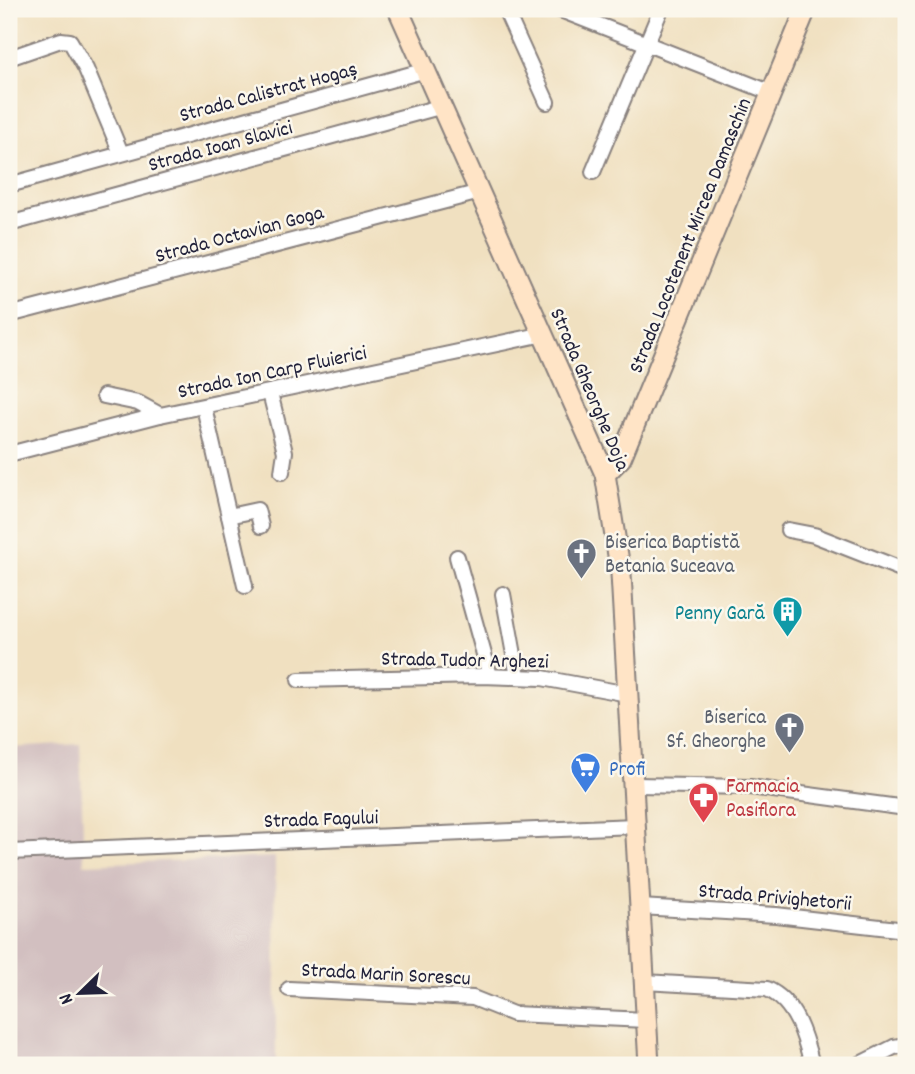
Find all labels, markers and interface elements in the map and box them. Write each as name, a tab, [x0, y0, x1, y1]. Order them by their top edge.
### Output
street label: Strada Calistrat Hogaș	[177, 56, 361, 132]
street label: Strada Locotenent Mircea Damaschin	[623, 94, 761, 378]
street label: Strada Ioan Slavici	[145, 114, 296, 182]
street label: Strada Octavian Goga	[152, 199, 328, 273]
street label: Strada Gheorghe Doja	[540, 304, 637, 477]
street label: Strada Ion Carp Fluierici	[175, 339, 370, 409]
place label: Biserica Baptistă Betania Suceava	[605, 529, 740, 583]
church icon: Biserica Baptistă Betania Suceava	[565, 536, 599, 580]
building icon: Penny Gară	[771, 595, 805, 639]
place label: Penny Gară	[675, 600, 766, 630]
street label: Strada Tudor Arghezi	[381, 646, 549, 678]
place label: Biserica Sf. Gheorghe	[666, 704, 767, 758]
church icon: Biserica Sf. Gheorghe	[772, 711, 806, 755]
supermarket icon: Profi	[569, 751, 603, 795]
place label: Profi	[609, 756, 646, 786]
place label: Farmacia Pasiflora	[726, 773, 801, 827]
pharmacy icon: Farmacia Pasiflora	[686, 780, 720, 824]
street label: Strada Fagului	[263, 804, 379, 838]
street label: Strada Privighetorii	[697, 877, 853, 921]
street label: Strada Marin Sorescu	[300, 957, 471, 995]
north arrow	[46, 958, 116, 1028]
text: N	[53, 989, 82, 1008]

